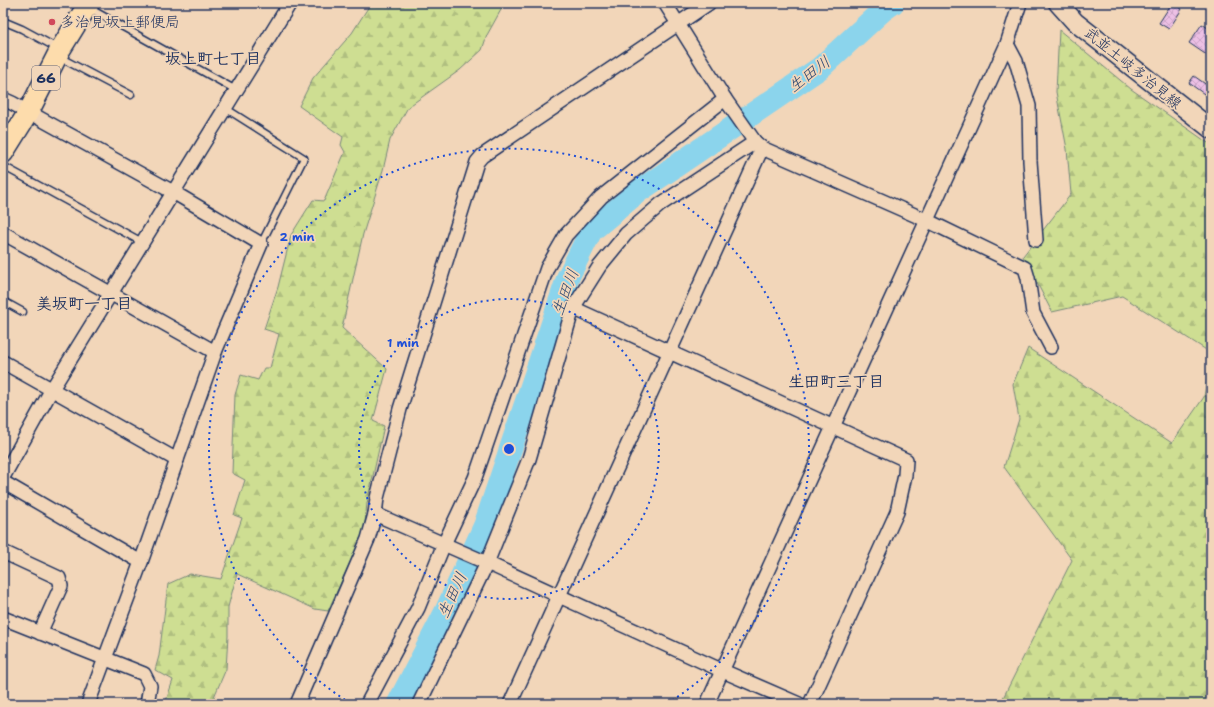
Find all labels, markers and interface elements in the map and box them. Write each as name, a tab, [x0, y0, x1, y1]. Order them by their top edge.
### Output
place label: 多治見坂上郵便局	[60, 12, 180, 32]
marker: 多治見坂上郵便局	[47, 17, 57, 27]
street label: 武並土岐多治見線	[1080, 22, 1186, 114]
district label: 坂上町七丁目	[165, 48, 261, 69]
water label: 生田川	[784, 51, 834, 97]
road number: 66	[32, 66, 60, 90]
text: 2 min	[280, 229, 315, 245]
water label: 生田川	[547, 266, 583, 318]
district label: 美坂町一丁目	[36, 293, 132, 314]
text: 1 min	[387, 335, 419, 351]
district label: 生田町三丁目	[788, 371, 884, 392]
centre of rings	[502, 442, 516, 456]
water label: 生田川	[432, 569, 472, 621]

